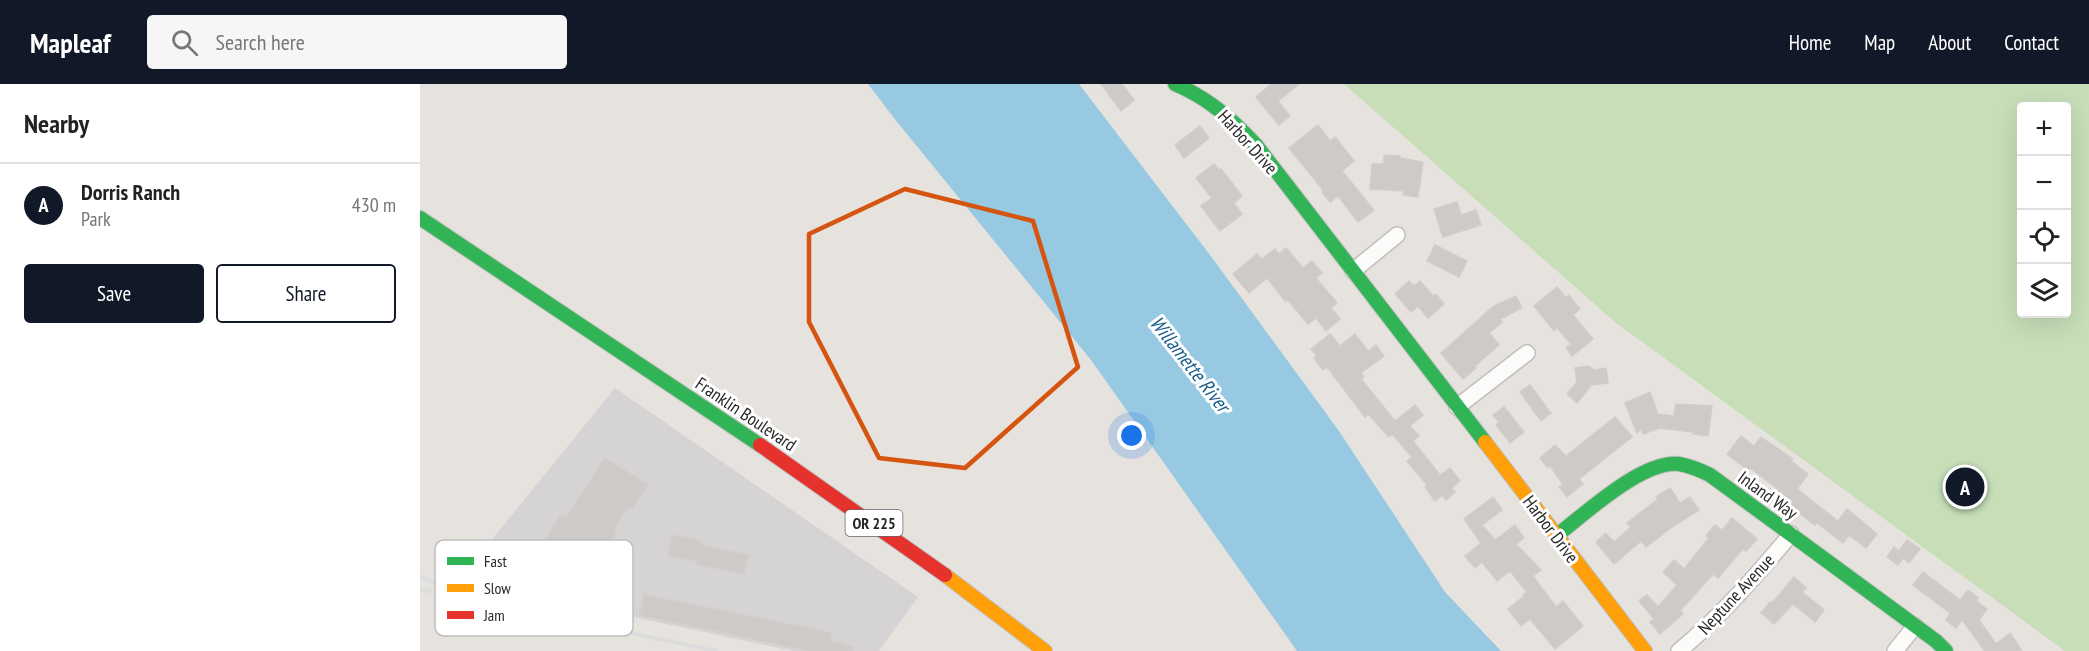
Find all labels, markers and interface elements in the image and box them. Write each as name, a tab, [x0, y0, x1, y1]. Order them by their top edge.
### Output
search box	[147, 15, 567, 69]
text: Mapleaf	[30, 24, 111, 61]
icon: search	[168, 26, 201, 59]
text: Search here	[216, 28, 305, 56]
text: Home	[1789, 29, 1831, 56]
text: Map	[1864, 29, 1895, 56]
text: About	[1928, 29, 1971, 56]
text: Contact	[2004, 29, 2059, 56]
map controls	[2017, 102, 2071, 318]
button: +	[2017, 102, 2071, 156]
street label: Harbor Drive	[1213, 105, 1283, 179]
text: Nearby	[24, 107, 89, 140]
button: −	[2017, 156, 2071, 210]
text: Dorris Ranch	[81, 178, 180, 206]
text: A	[38, 192, 49, 218]
text: 430 m	[352, 192, 396, 218]
text: Park	[81, 206, 111, 232]
button: locate	[2017, 210, 2071, 264]
button: Save	[24, 264, 204, 323]
button: Share	[216, 264, 396, 323]
button: layers	[2017, 264, 2071, 318]
water label: Willamette River	[1144, 311, 1237, 419]
street label: Franklin Boulevard	[691, 372, 801, 456]
your location	[1117, 421, 1146, 450]
pin: A	[1946, 464, 1984, 510]
street label: Inland Way	[1734, 466, 1803, 524]
street label: Harbor Drive	[1518, 491, 1584, 567]
road number: OR 225	[846, 510, 902, 536]
legend	[435, 540, 633, 636]
street label: Neptune Avenue	[1693, 549, 1779, 639]
text: Fast	[484, 551, 507, 571]
text: Slow	[484, 578, 511, 598]
text: Jam	[483, 605, 505, 625]

